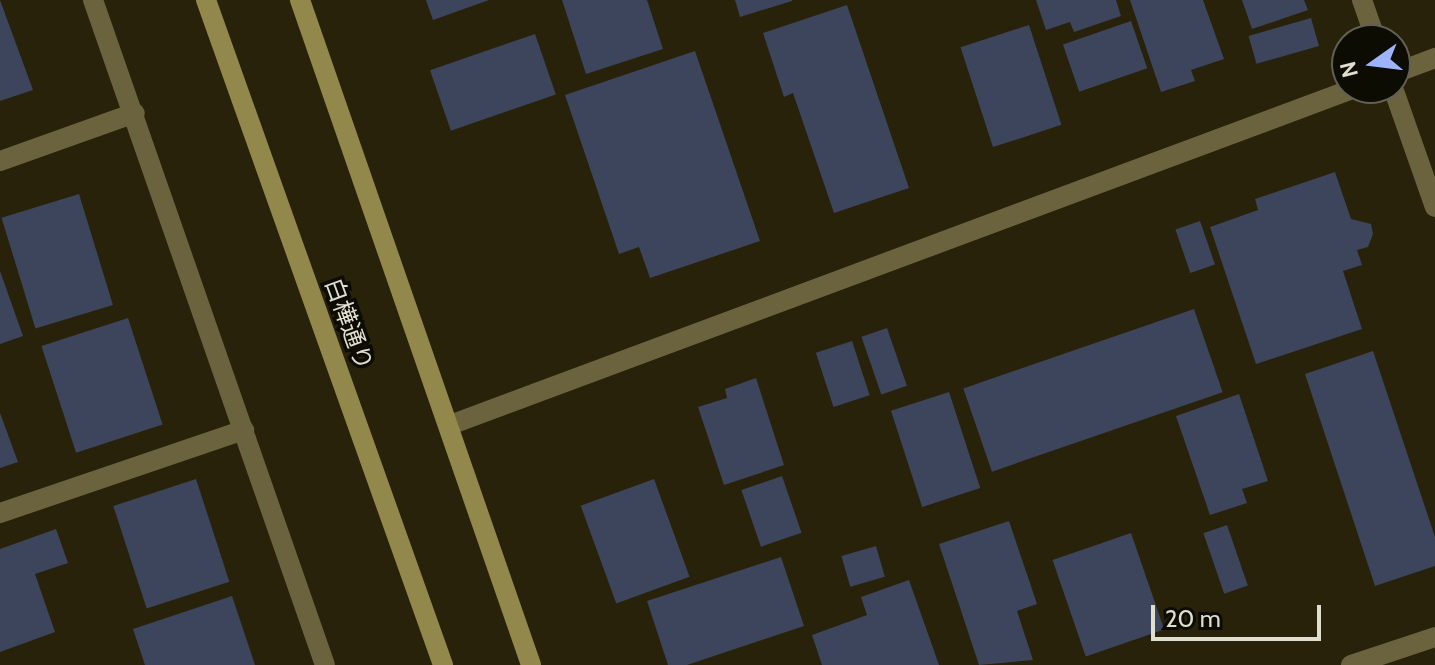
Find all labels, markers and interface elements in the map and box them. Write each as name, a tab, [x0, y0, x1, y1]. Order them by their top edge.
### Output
north arrow	[1331, 24, 1411, 104]
text: N	[1334, 59, 1364, 80]
street label: 白樺通り	[319, 274, 379, 374]
scale bar	[1155, 589, 1325, 639]
text: 20 m	[1165, 604, 1221, 633]

